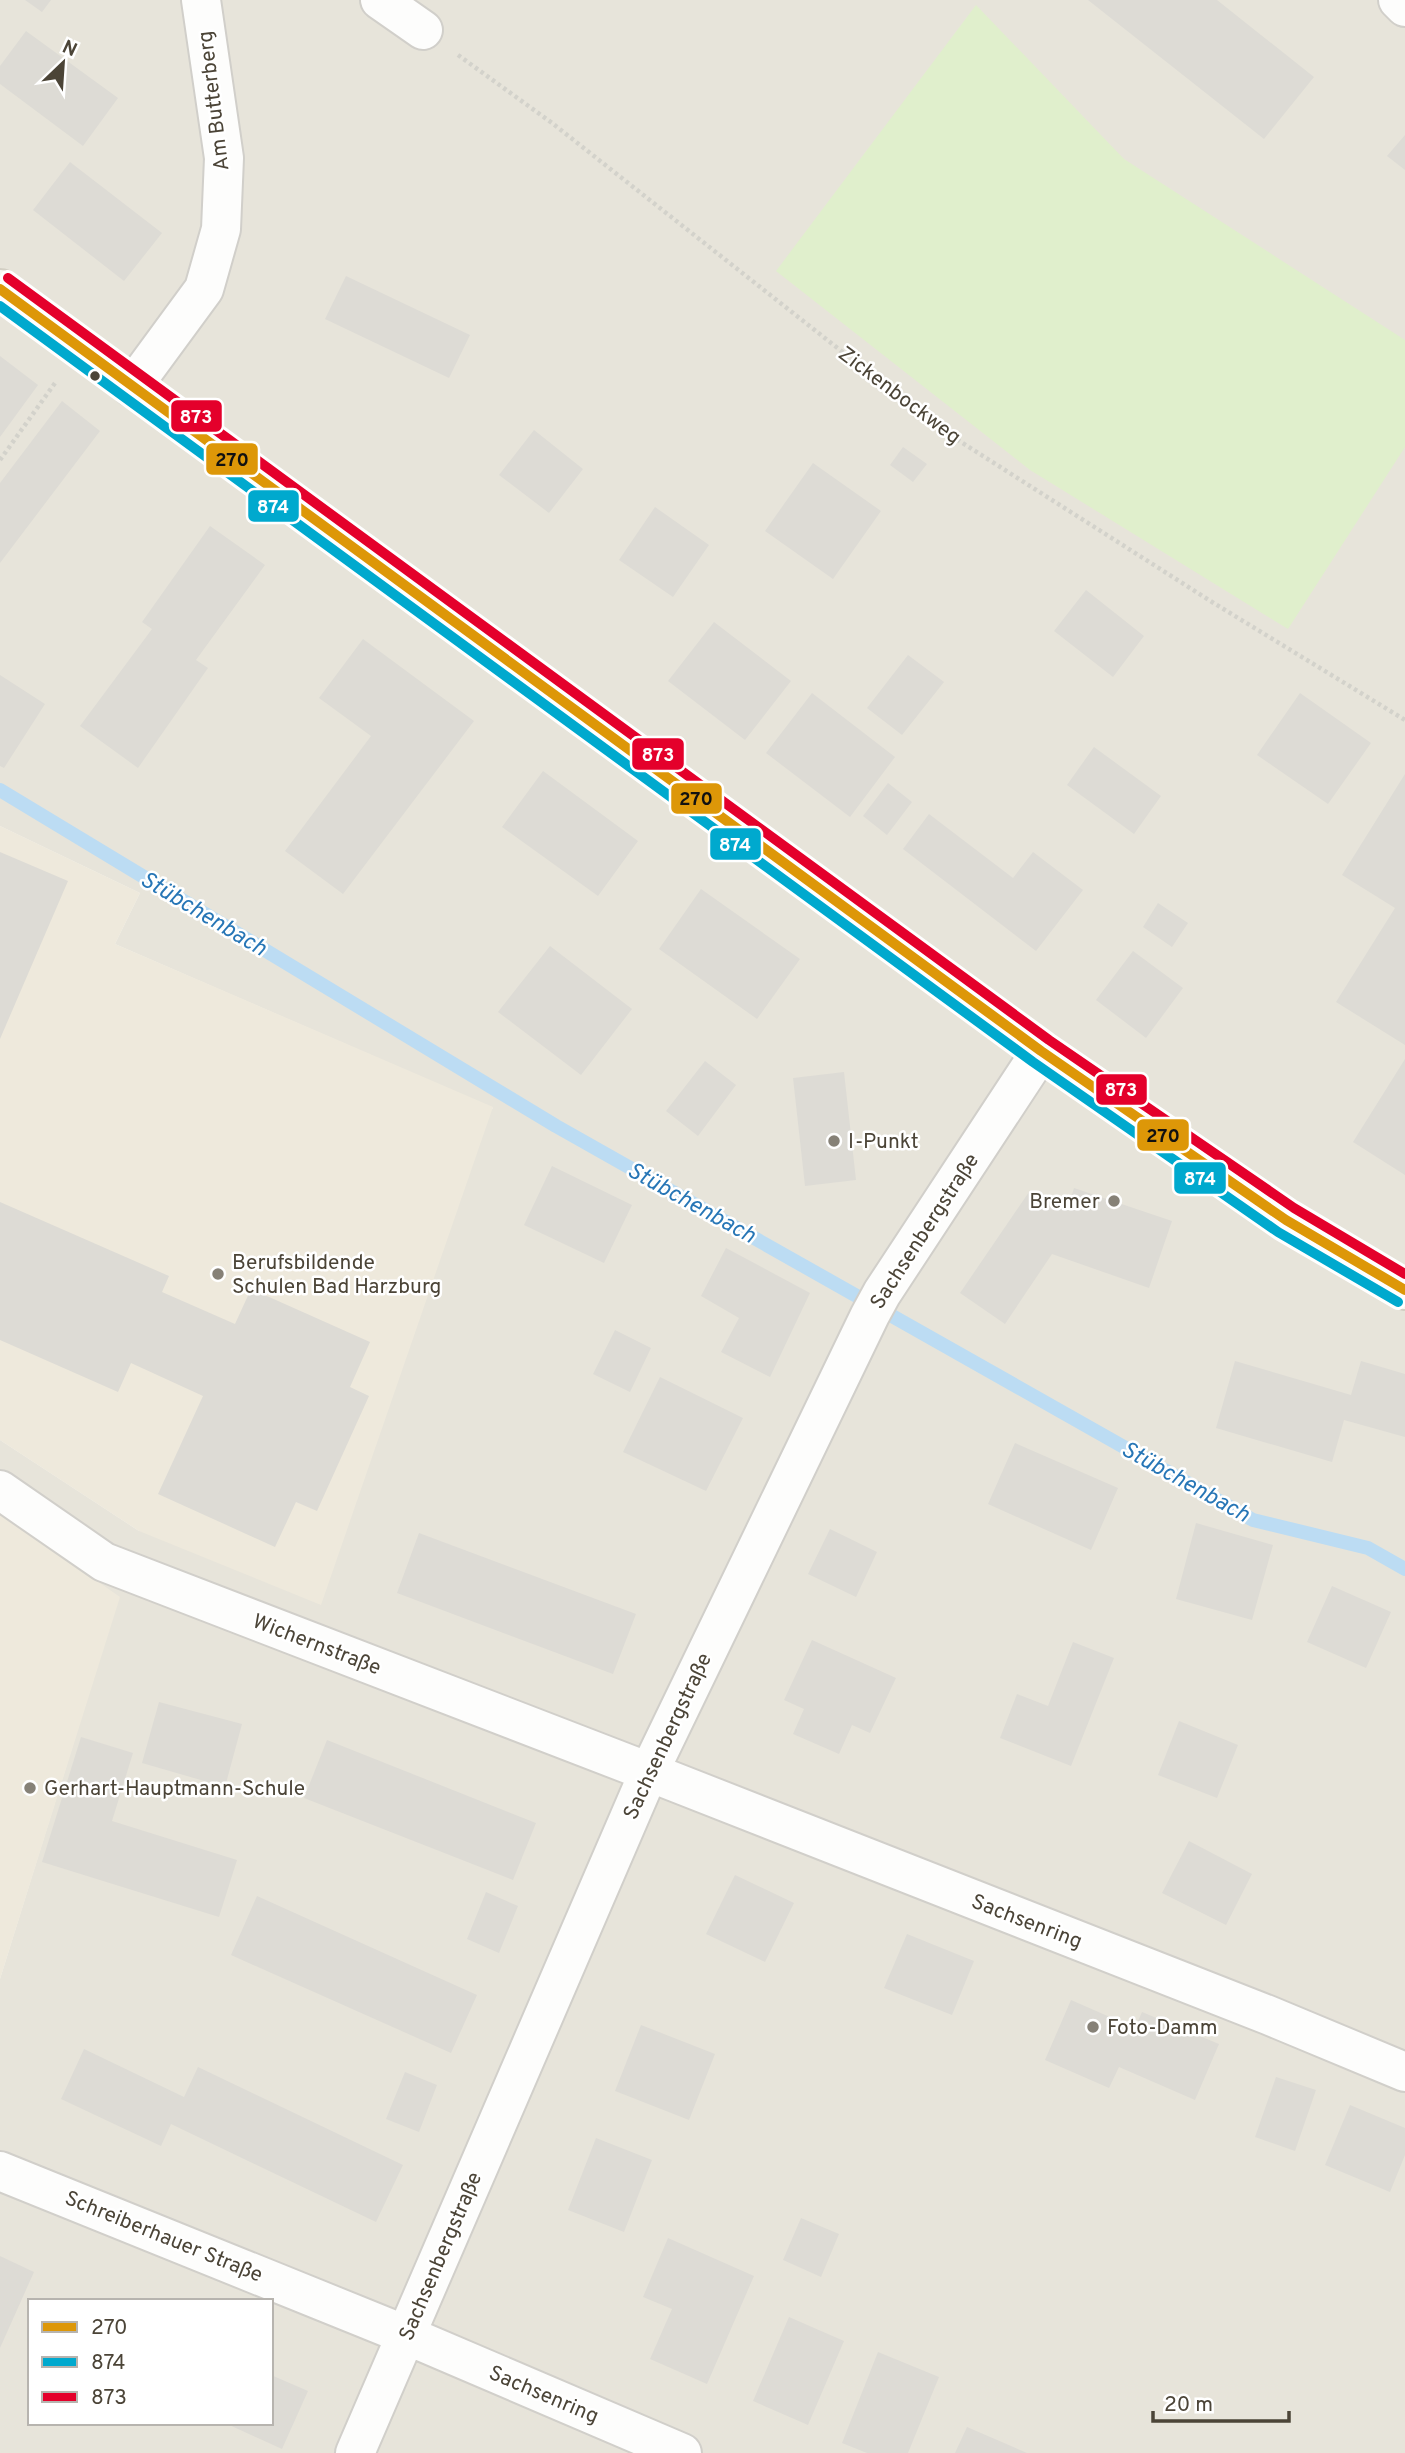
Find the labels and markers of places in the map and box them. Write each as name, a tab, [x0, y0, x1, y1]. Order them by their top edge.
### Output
unlabelled marker	[88, 369, 102, 383]
place label: I-Punkt	[848, 1129, 919, 1156]
marker: I-Punkt	[826, 1133, 842, 1149]
place label: Bremer	[1029, 1189, 1100, 1216]
marker: Bremer	[1106, 1193, 1122, 1209]
place label: Berufsbildende Schulen Bad Harzburg	[232, 1250, 441, 1301]
marker: Berufsbildende Schulen Bad Harzburg	[210, 1266, 226, 1282]
place label: Gerhart-Hauptmann-Schule	[44, 1776, 305, 1803]
marker: Gerhart-Hauptmann-Schule	[22, 1780, 38, 1796]
place label: Foto-Damm	[1107, 2015, 1217, 2042]
marker: Foto-Damm	[1085, 2019, 1101, 2035]

